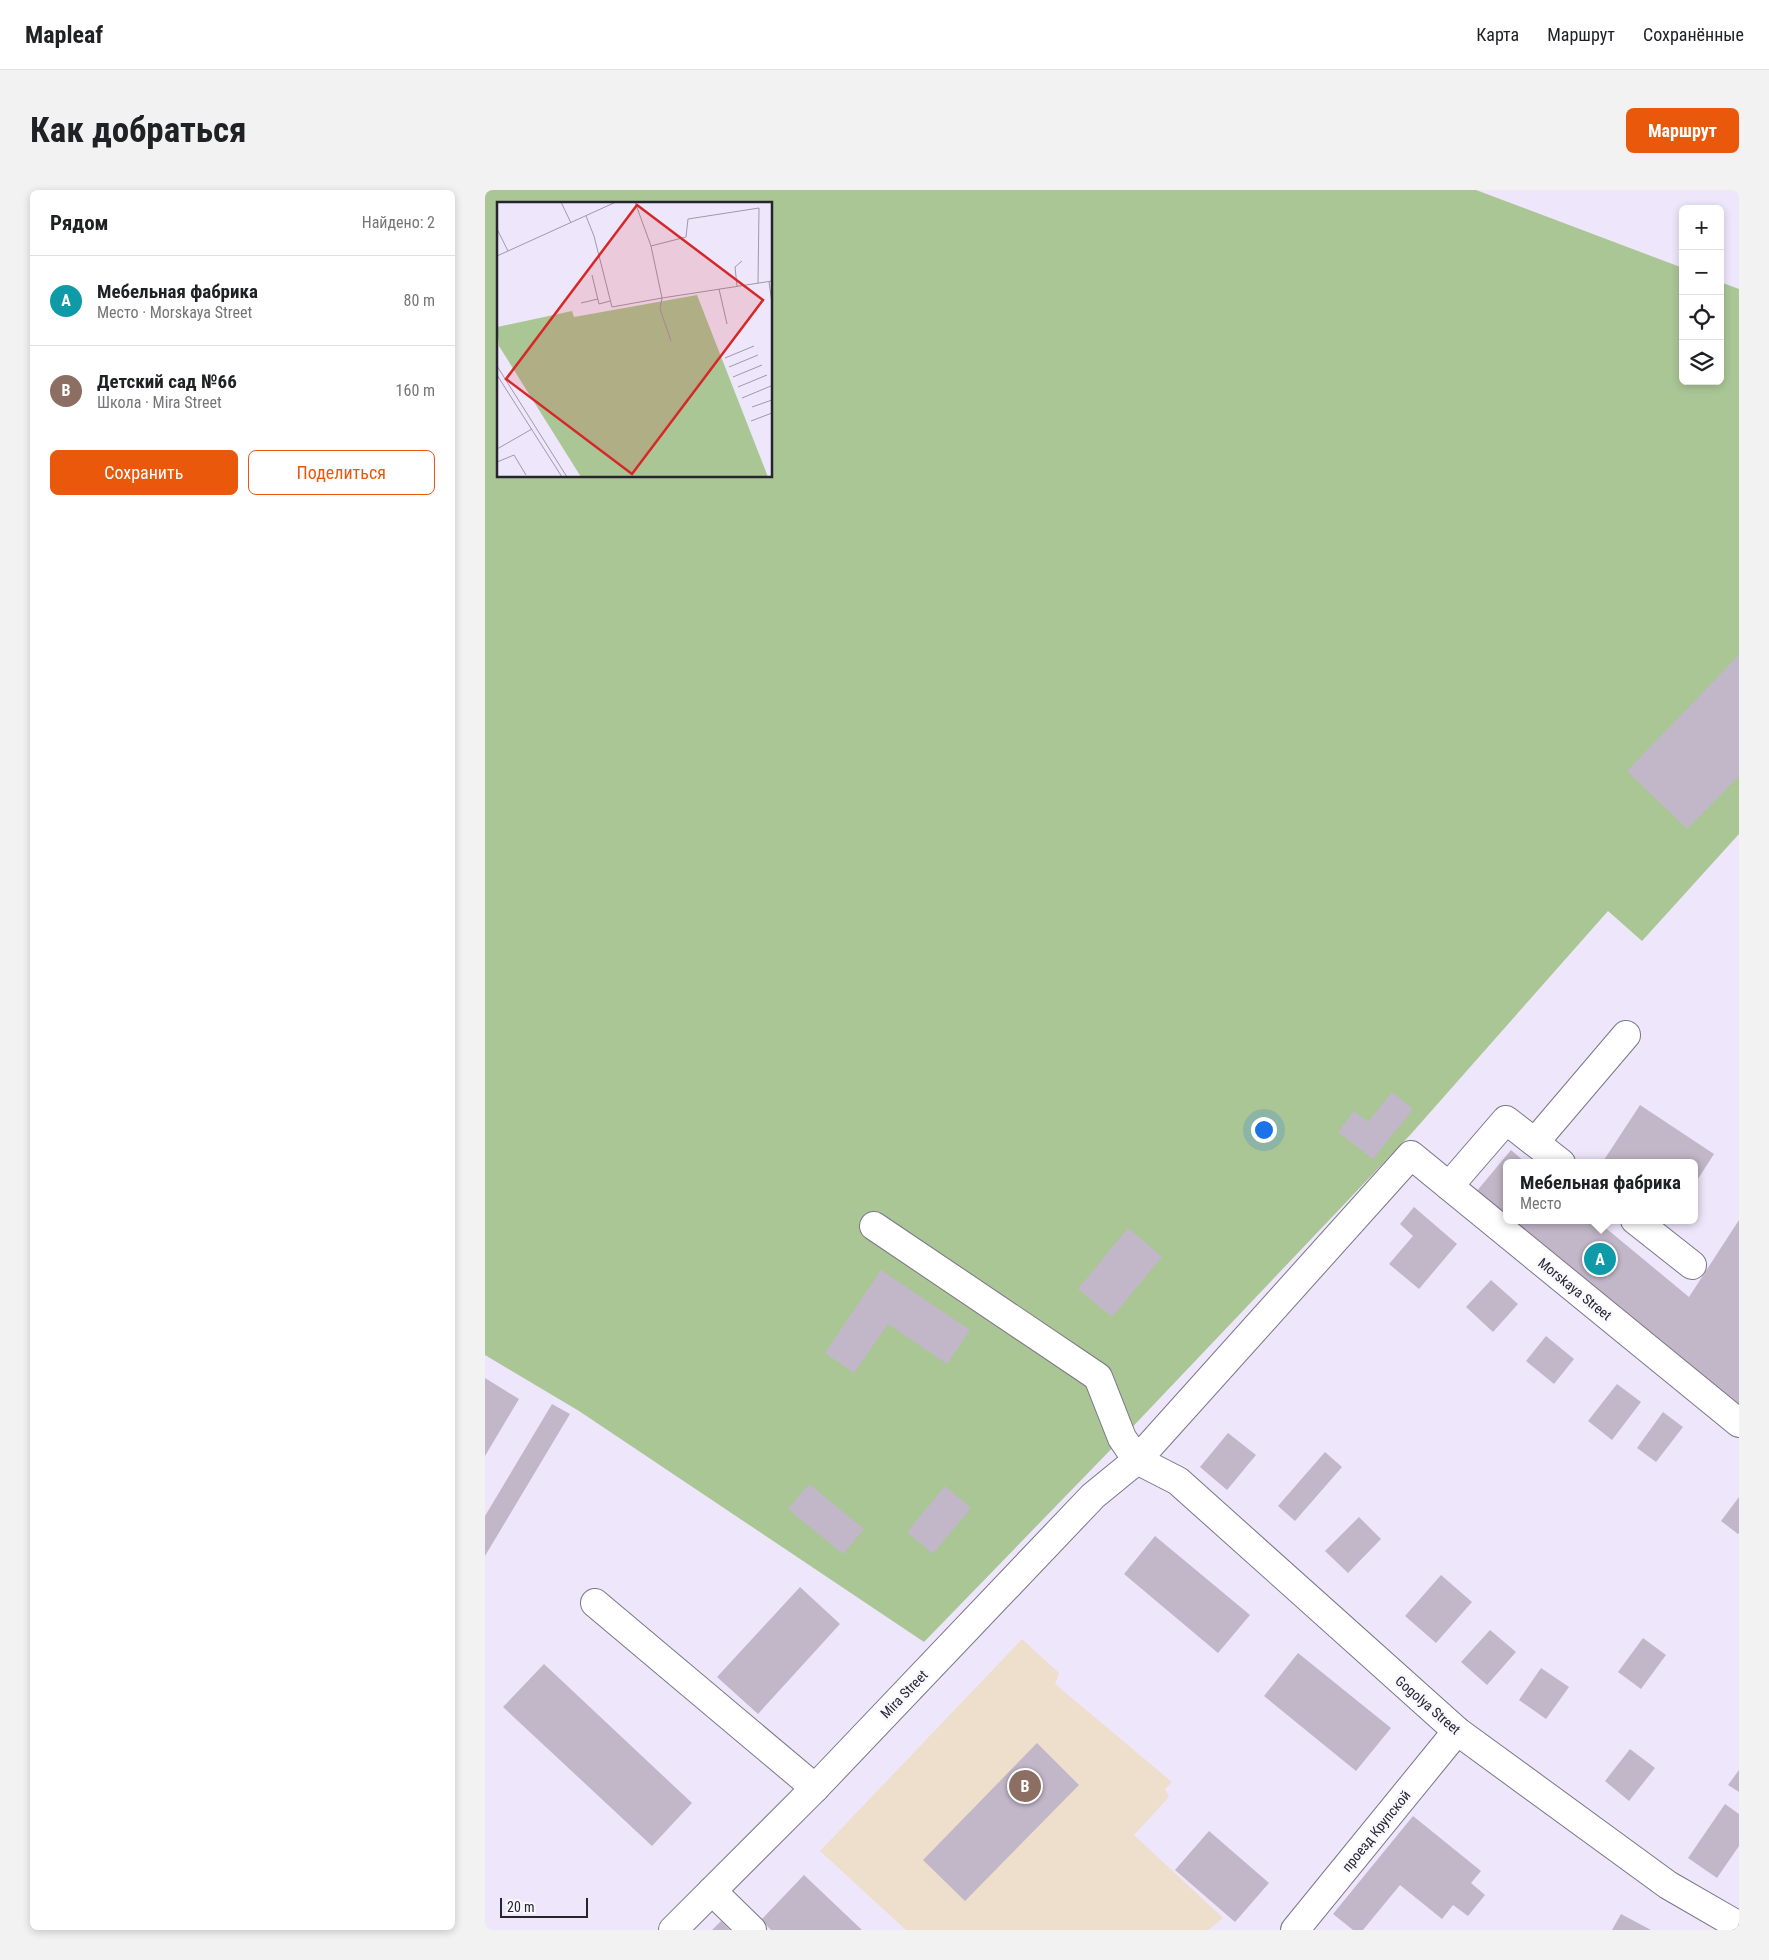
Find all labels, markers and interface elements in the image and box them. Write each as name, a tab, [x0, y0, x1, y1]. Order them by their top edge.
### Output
text: Mapleaf	[25, 21, 103, 49]
text: Карта	[1476, 24, 1519, 45]
text: Маршрут	[1547, 24, 1615, 45]
text: Сохранённые	[1643, 24, 1744, 45]
button: Маршрут	[1626, 108, 1739, 153]
text: Как добраться	[30, 110, 246, 151]
inset map	[497, 202, 773, 478]
map controls	[1679, 205, 1724, 385]
button: +	[1679, 205, 1724, 250]
text: Рядом	[50, 211, 109, 235]
text: Найдено: 2	[362, 213, 435, 232]
button: −	[1679, 250, 1724, 295]
text: Мебельная фабрика	[97, 280, 258, 303]
text: A	[61, 291, 71, 310]
text: 80 m	[403, 291, 435, 310]
button: locate	[1679, 295, 1724, 340]
text: Место · Morskaya Street	[97, 303, 252, 322]
button: layers	[1679, 340, 1724, 385]
text: Детский сад №66	[97, 370, 237, 393]
text: B	[62, 381, 70, 400]
text: 160 m	[396, 381, 435, 400]
text: Школа · Mira Street	[97, 393, 222, 412]
button: Сохранить	[50, 450, 238, 495]
button: Поделиться	[248, 450, 435, 495]
your location	[1251, 1117, 1277, 1143]
popup	[1503, 1159, 1698, 1224]
text: Мебельная фабрика	[1520, 1171, 1681, 1194]
text: Место	[1520, 1194, 1561, 1213]
pin: A	[1584, 1240, 1616, 1278]
street label: Morskaya Street	[1535, 1255, 1615, 1323]
street label: Mira Street	[877, 1667, 931, 1721]
street label: Gogolya Street	[1392, 1672, 1464, 1738]
pin: B	[1009, 1767, 1041, 1805]
street label: проезд Крупской	[1339, 1787, 1413, 1875]
scale bar	[500, 1895, 587, 1918]
text: 20 m	[507, 1899, 535, 1915]

